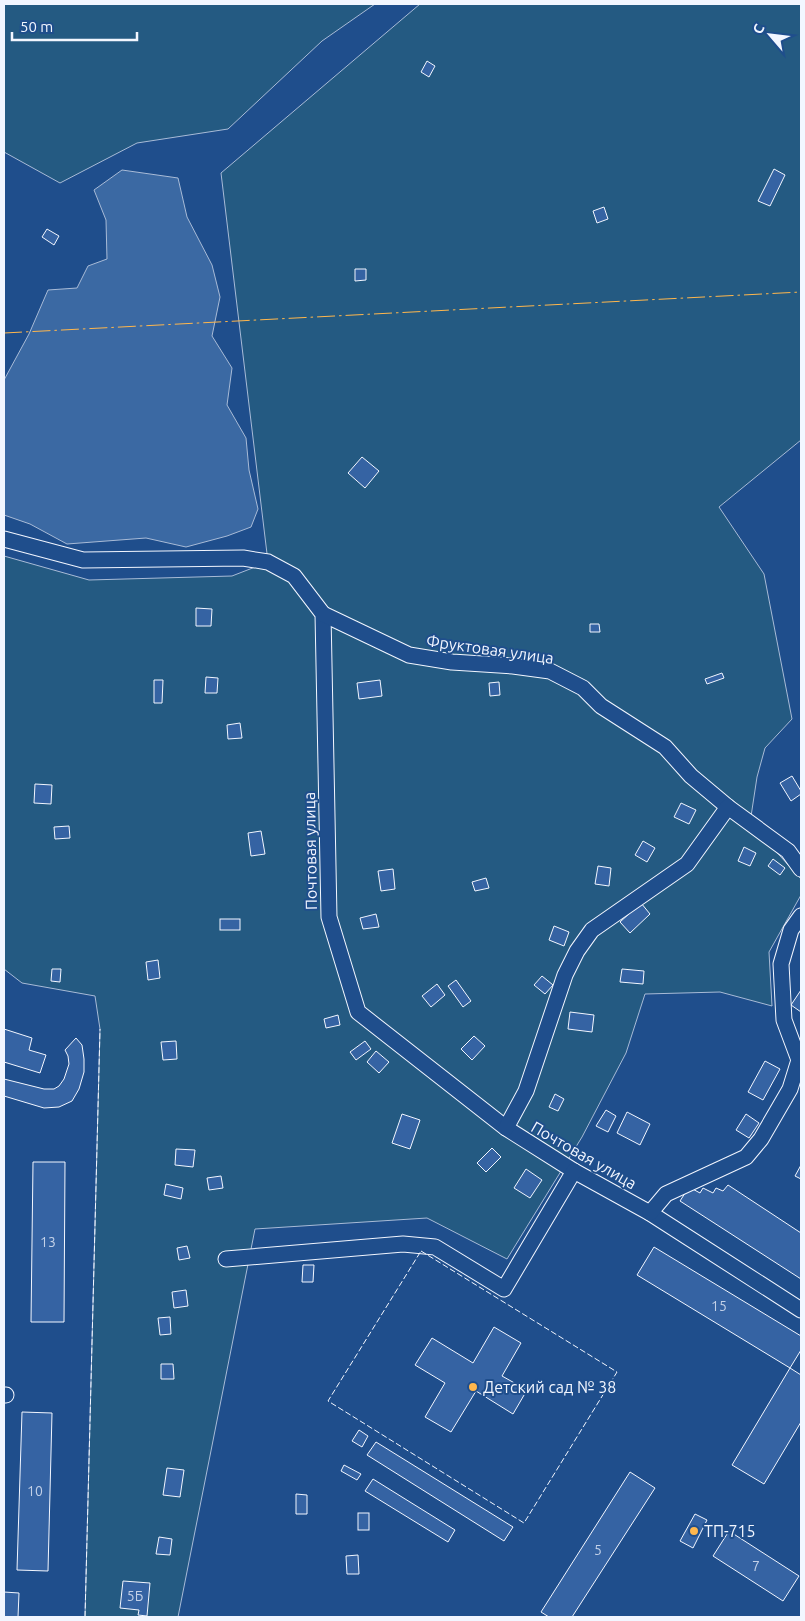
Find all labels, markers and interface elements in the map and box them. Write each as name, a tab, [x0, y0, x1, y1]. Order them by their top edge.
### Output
scale bar	[12, 10, 138, 42]
north arrow	[745, 10, 795, 60]
text: 50 m	[20, 18, 53, 35]
text: С	[749, 21, 768, 37]
street label: Фруктовая улица	[425, 631, 555, 667]
street label: Почтовая улица	[300, 792, 320, 910]
street label: Почтовая улица	[528, 1118, 640, 1192]
house number: 13	[40, 1234, 56, 1250]
house number: 15	[711, 1298, 727, 1314]
place label: Детский сад № 38	[483, 1378, 616, 1396]
marker: Детский сад № 38	[467, 1381, 479, 1393]
house number: 10	[27, 1483, 43, 1499]
place label: ТП-715	[704, 1522, 756, 1540]
marker: ТП-715	[688, 1525, 700, 1537]
house number: 5	[594, 1542, 602, 1558]
house number: 7	[752, 1558, 760, 1574]
house number: 5Б	[127, 1588, 143, 1604]

